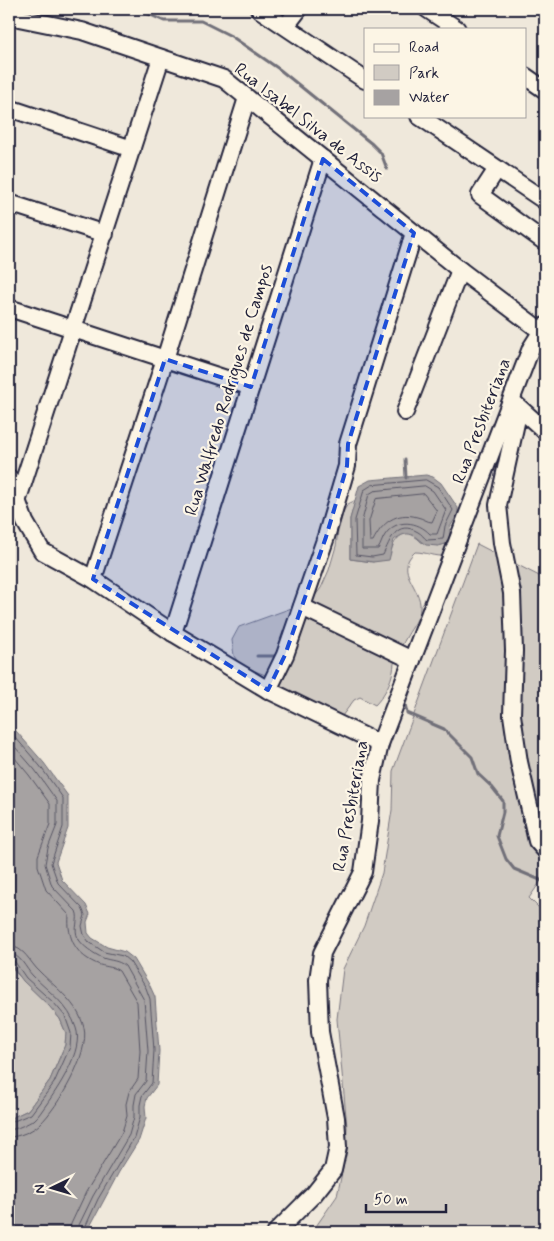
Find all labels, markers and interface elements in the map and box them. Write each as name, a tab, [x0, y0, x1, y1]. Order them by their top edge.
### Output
legend	[364, 28, 526, 118]
text: Road	[409, 38, 439, 58]
street label: Rua Isabel Silva de Assis	[229, 58, 387, 188]
text: Park	[409, 64, 439, 84]
text: Water	[409, 88, 449, 108]
street label: Rua Walfredo Rodrigues de Campos	[179, 261, 280, 519]
street label: Rua Presbiteriana	[447, 355, 517, 487]
street label: Rua Presbiteriana	[328, 738, 374, 874]
north arrow	[28, 1164, 78, 1214]
scale bar	[366, 1181, 446, 1213]
text: N	[31, 1184, 49, 1194]
text: 50 m	[374, 1190, 408, 1210]

